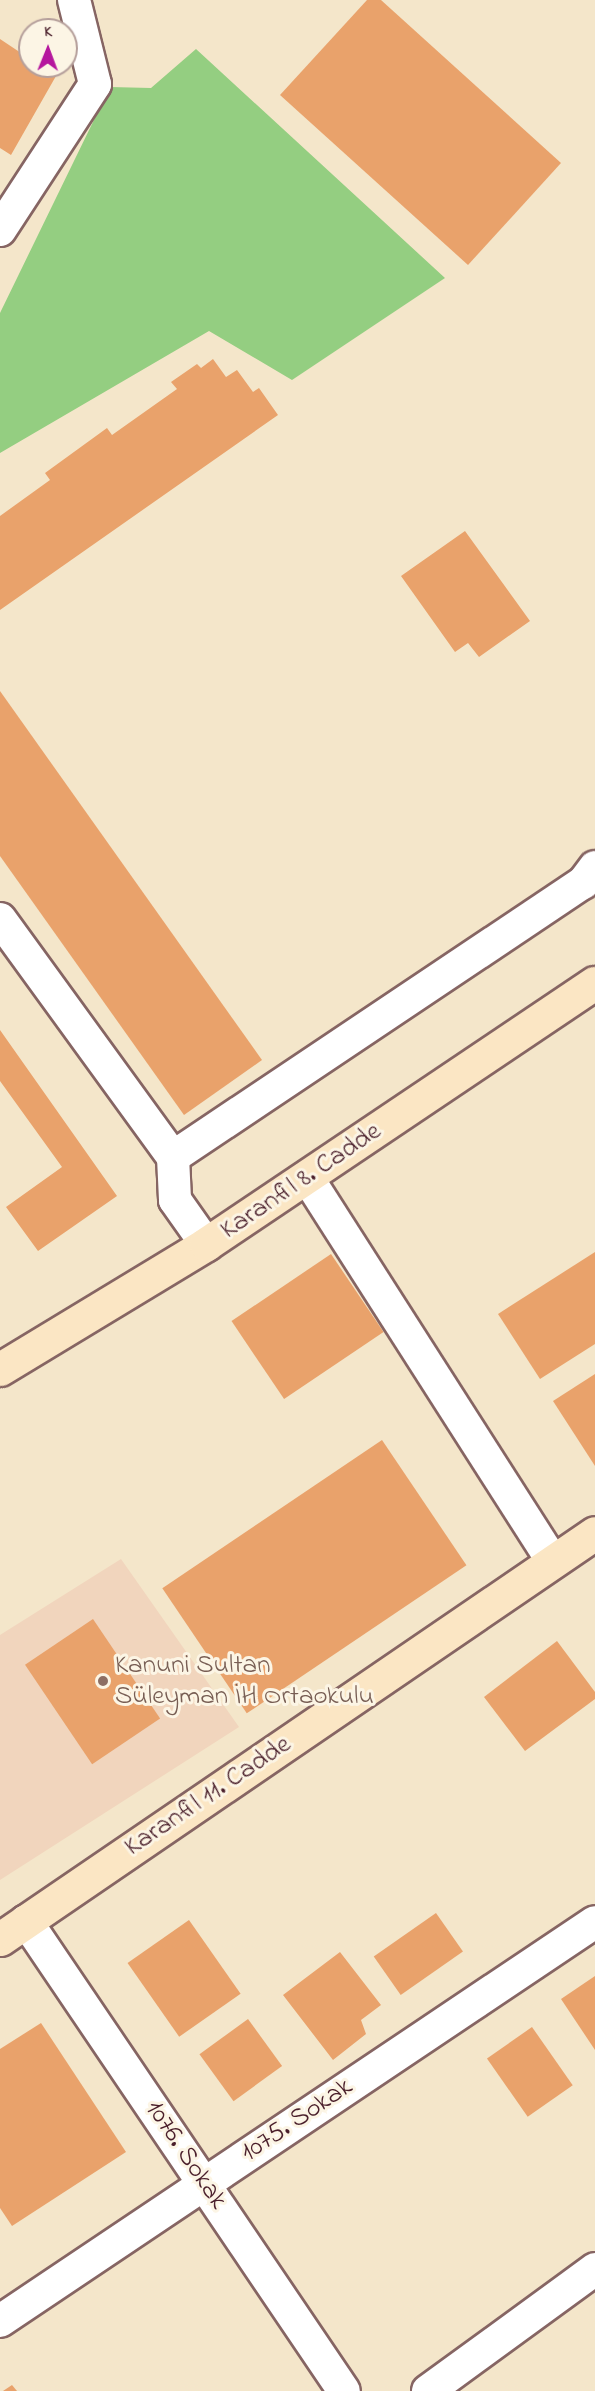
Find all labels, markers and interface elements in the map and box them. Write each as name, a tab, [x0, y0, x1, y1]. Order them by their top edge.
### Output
north arrow	[18, 18, 78, 78]
text: K	[44, 20, 52, 44]
street label: Karanfil 8. Cadde	[214, 1115, 388, 1247]
place label: Kanuni Sultan Süleyman İH Ortaokulu	[115, 1649, 374, 1712]
marker: Kanuni Sultan Süleyman İH Ortaokulu	[96, 1674, 110, 1688]
street label: Karanfil 11. Cadde	[119, 1728, 297, 1864]
street label: 1075. Sokak	[235, 2071, 359, 2169]
street label: 1076. Sokak	[138, 2094, 234, 2216]

